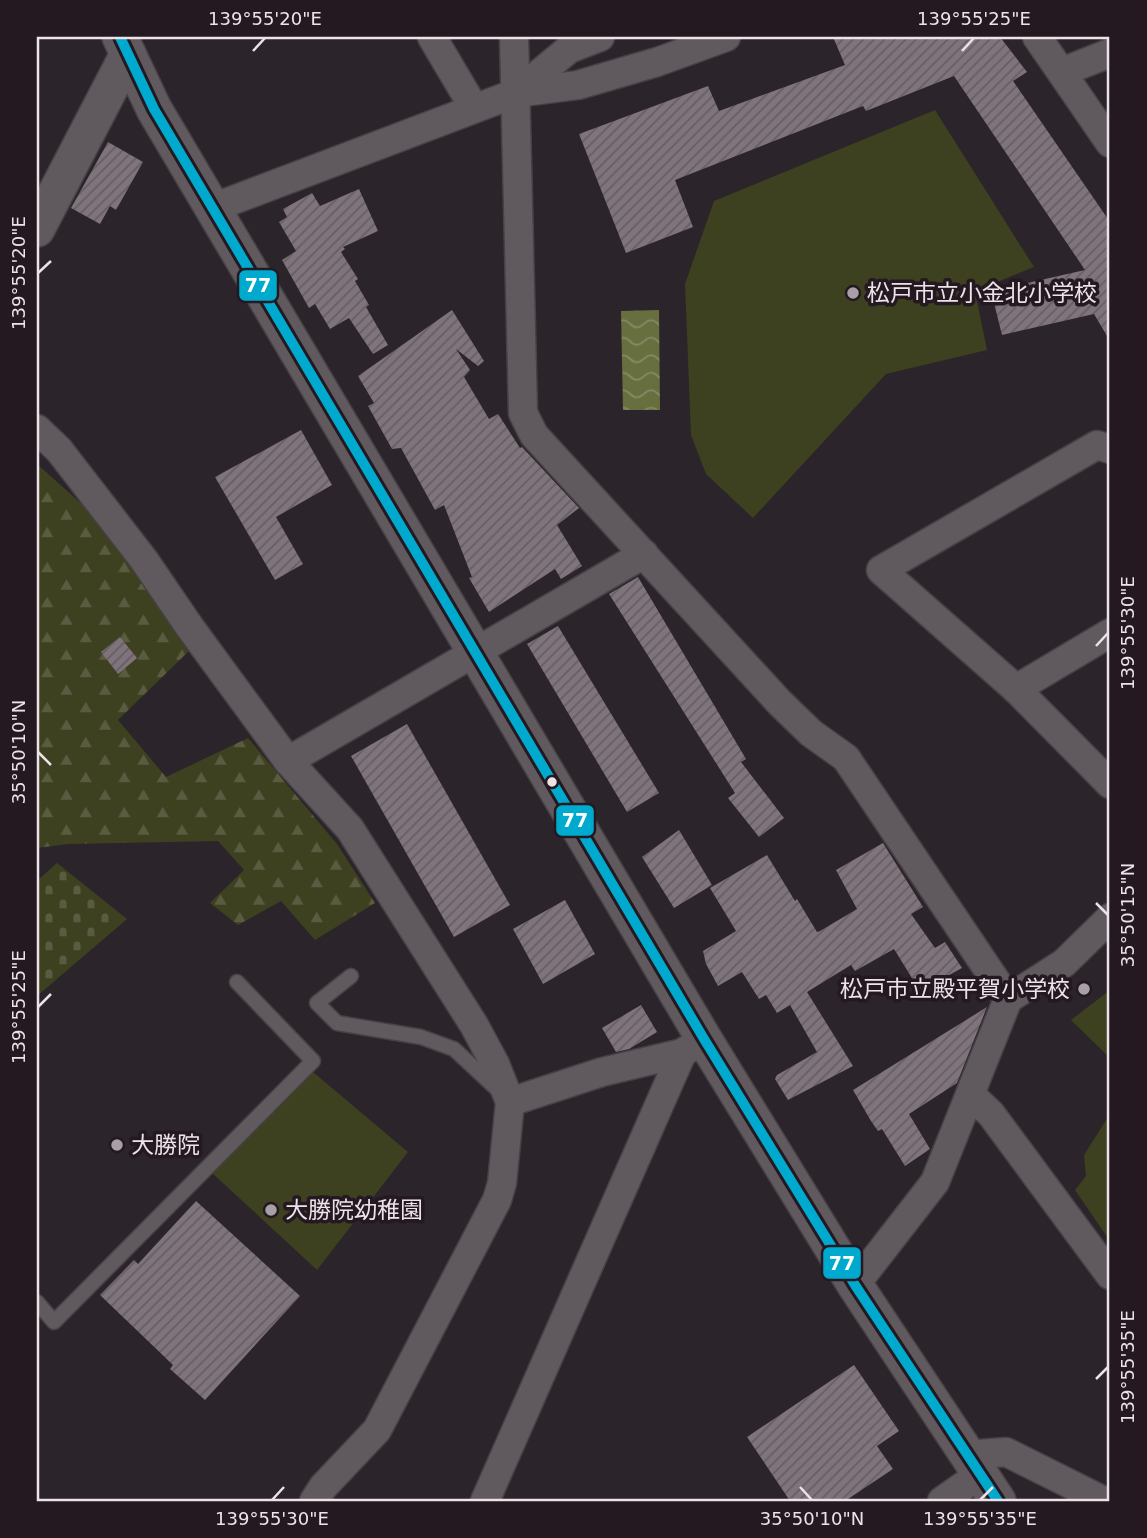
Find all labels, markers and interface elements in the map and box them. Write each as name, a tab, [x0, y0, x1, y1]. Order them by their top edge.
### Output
text: 139°55'20"E	[208, 8, 322, 29]
text: 139°55'25"E	[917, 8, 1031, 29]
text: 139°55'20"E	[8, 216, 29, 330]
line badge: 77	[238, 269, 278, 302]
text: 77	[245, 274, 271, 296]
place label: 松戸市立小金北小学校	[867, 280, 1097, 306]
marker: 松戸市立小金北小学校	[845, 285, 861, 301]
text: 139°55'30"E	[1117, 576, 1138, 690]
text: 35°50'10"N	[8, 700, 29, 804]
unlabelled marker	[545, 775, 559, 789]
line badge: 77	[555, 804, 595, 837]
text: 77	[562, 809, 588, 831]
text: 35°50'15"N	[1117, 863, 1138, 967]
text: 139°55'25"E	[8, 950, 29, 1064]
place label: 松戸市立殿平賀小学校	[840, 976, 1070, 1002]
marker: 松戸市立殿平賀小学校	[1076, 981, 1092, 997]
place label: 大勝院	[131, 1132, 200, 1158]
marker: 大勝院	[109, 1137, 125, 1153]
place label: 大勝院幼稚園	[285, 1197, 423, 1223]
marker: 大勝院幼稚園	[263, 1202, 279, 1218]
line badge: 77	[822, 1246, 862, 1280]
text: 77	[829, 1252, 855, 1274]
text: 139°55'35"E	[1117, 1310, 1138, 1424]
text: 139°55'30"E	[215, 1508, 329, 1529]
text: 35°50'10"N	[760, 1508, 864, 1529]
text: 139°55'35"E	[923, 1508, 1037, 1529]

